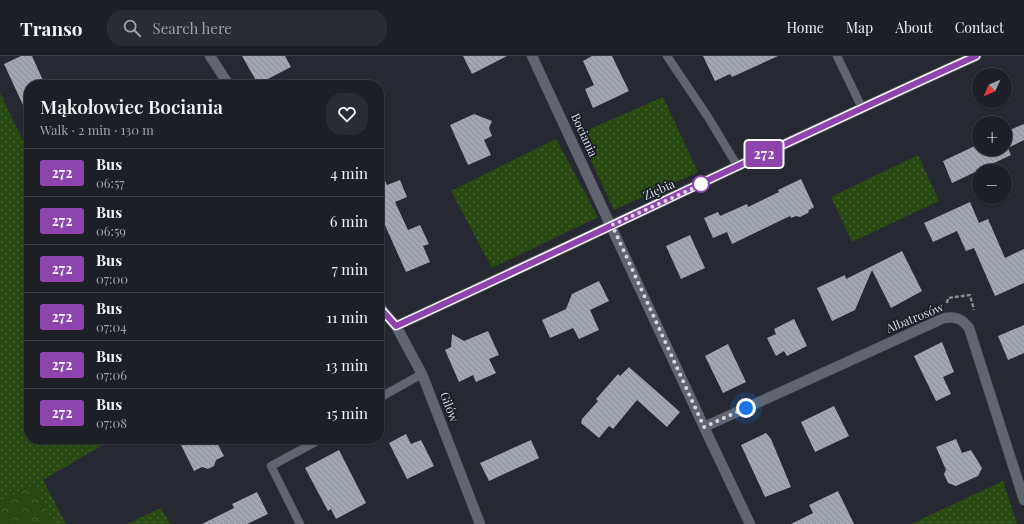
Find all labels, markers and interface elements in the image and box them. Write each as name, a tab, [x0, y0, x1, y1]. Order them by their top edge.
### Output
search box	[107, 10, 387, 46]
text: Transo	[20, 15, 83, 41]
icon: search	[121, 17, 143, 39]
text: Search here	[153, 18, 232, 38]
text: Home	[786, 18, 824, 37]
text: Map	[846, 18, 873, 37]
text: About	[895, 18, 933, 37]
text: Contact	[955, 18, 1004, 37]
north arrow	[972, 68, 1012, 108]
map controls	[972, 68, 1012, 204]
text: Mąkołowiec Bociania	[40, 93, 223, 119]
button: heart	[326, 93, 368, 135]
street label: Bociania	[568, 110, 602, 159]
button: +	[972, 116, 1012, 156]
text: Walk · 2 min · 130 m	[40, 121, 154, 138]
line badge: 272	[741, 141, 787, 167]
text: 272	[753, 144, 775, 163]
text: Bus	[96, 154, 122, 174]
text: 272	[51, 163, 73, 182]
text: 4 min	[330, 163, 368, 183]
button: −	[972, 164, 1012, 204]
text: 06:57	[96, 174, 125, 191]
street label: Ziębia	[640, 175, 677, 203]
unlabelled marker	[692, 175, 710, 193]
text: Bus	[96, 202, 122, 222]
text: 272	[51, 211, 73, 230]
text: 6 min	[330, 211, 368, 231]
text: 06:59	[96, 222, 126, 239]
text: Bus	[96, 250, 122, 270]
text: 272	[51, 259, 73, 278]
text: 7 min	[332, 259, 368, 279]
text: 07:00	[96, 270, 128, 287]
text: Bus	[96, 298, 122, 318]
street label: Albatrosów	[883, 298, 946, 336]
text: 272	[51, 307, 73, 326]
text: 11 min	[326, 307, 368, 327]
text: 07:04	[96, 318, 127, 335]
text: Bus	[96, 346, 122, 366]
text: 272	[51, 355, 73, 374]
text: 13 min	[326, 355, 368, 375]
text: 07:06	[96, 366, 127, 383]
street label: Gilów	[437, 389, 463, 425]
text: Bus	[96, 394, 122, 414]
your location	[736, 398, 756, 418]
text: 272	[51, 403, 73, 422]
text: 15 min	[326, 403, 368, 423]
text: 07:08	[96, 414, 127, 431]

